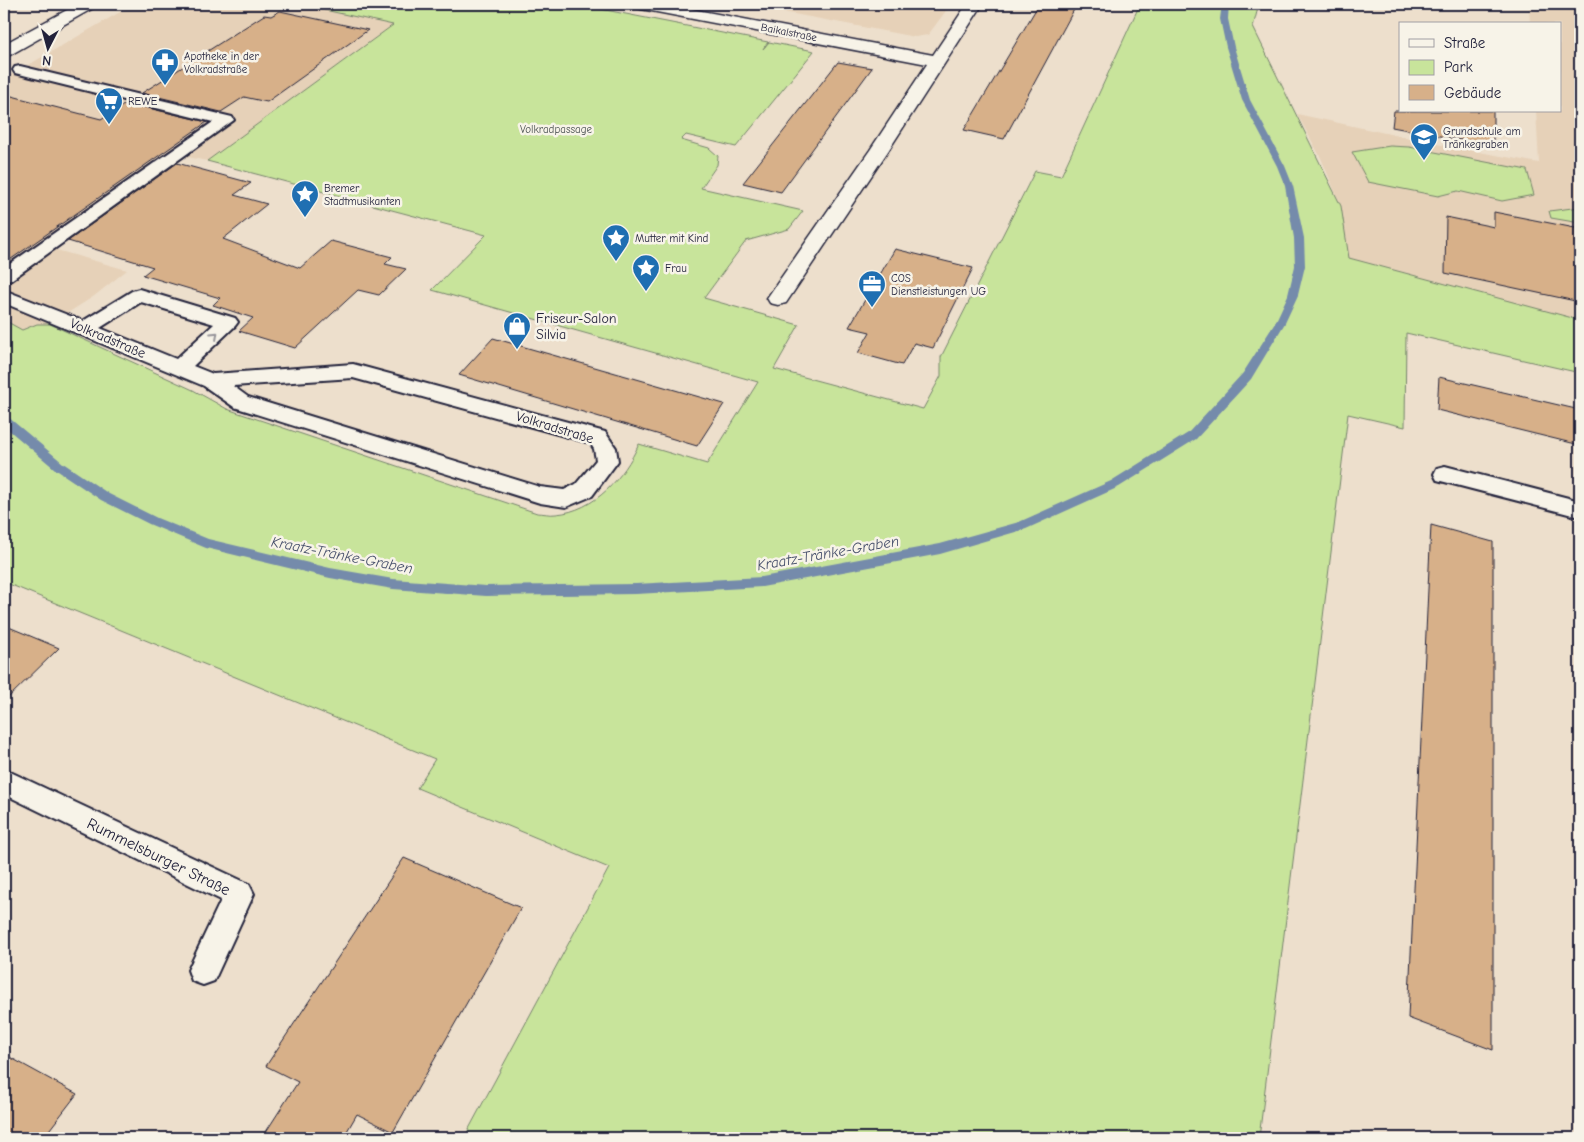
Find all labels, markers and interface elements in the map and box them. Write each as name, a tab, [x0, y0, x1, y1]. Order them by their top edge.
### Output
street label: Baikalstraße	[760, 21, 819, 44]
north arrow	[22, 22, 72, 72]
legend	[1399, 22, 1562, 112]
text: Straße	[1444, 34, 1486, 52]
pharmacy icon: Apotheke in der Volkradstraße	[150, 47, 180, 86]
place label: Apotheke in der Volkradstraße	[184, 50, 259, 76]
text: N	[41, 52, 52, 69]
text: Park	[1444, 58, 1473, 76]
text: Gebäude	[1444, 84, 1502, 102]
supermarket icon: REWE	[94, 86, 124, 125]
place label: REWE	[128, 95, 158, 108]
school or university icon: Grundschule am Tränkegraben	[1409, 122, 1439, 161]
park label: Volkradpassage	[520, 123, 593, 136]
place label: Grundschule am Tränkegraben	[1443, 125, 1521, 151]
place icon: Bremer Stadtmusikanten	[290, 179, 320, 218]
place label: Bremer Stadtmusikanten	[324, 182, 401, 208]
place icon: Mutter mit Kind	[601, 223, 631, 262]
place label: Mutter mit Kind	[635, 232, 709, 245]
place icon: Frau	[631, 253, 661, 292]
place label: Frau	[665, 262, 687, 275]
office icon: COS Dienstleistungen UG	[857, 269, 887, 308]
place label: COS Dienstleistungen UG	[891, 272, 986, 298]
place label: Friseur-Salon Silvia	[536, 310, 617, 343]
shop icon: Friseur-Salon Silvia	[502, 311, 532, 350]
street label: Volkradstraße	[67, 315, 148, 362]
one-way arrow	[209, 332, 218, 341]
street label: Volkradstraße	[514, 408, 596, 447]
water label: Kraatz-Tränke-Graben	[270, 532, 414, 578]
water label: Kraatz-Tränke-Graben	[756, 532, 900, 574]
street label: Rummelsburger Straße	[84, 814, 233, 899]

